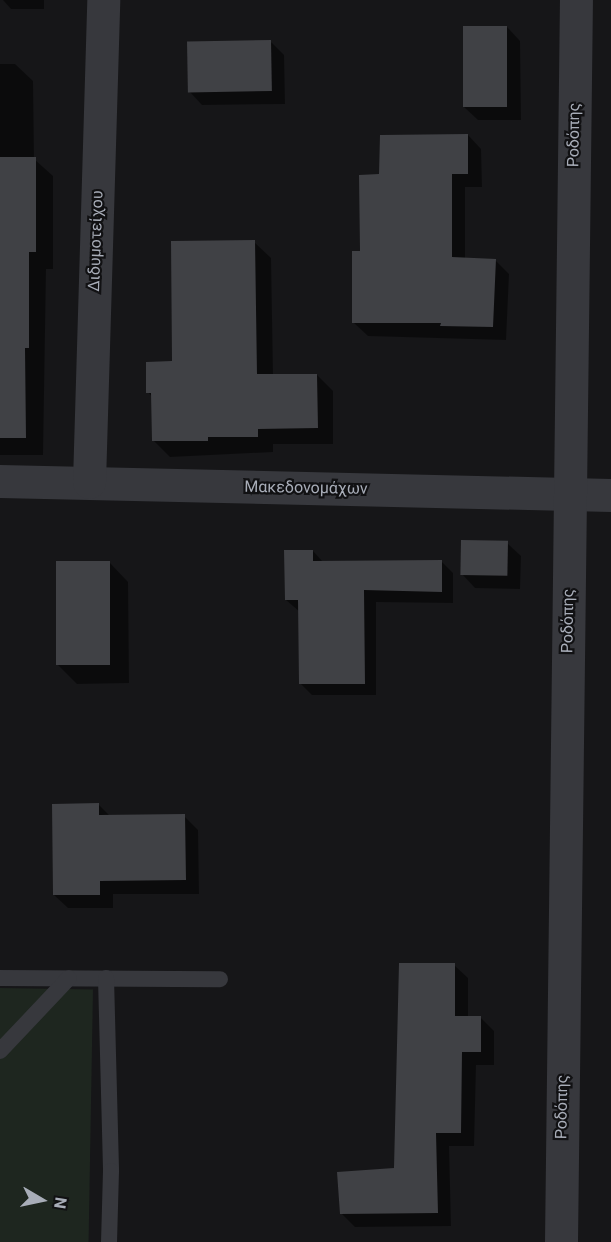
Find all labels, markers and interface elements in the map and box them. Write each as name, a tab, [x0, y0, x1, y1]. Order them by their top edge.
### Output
street label: Ροδόπης	[564, 103, 584, 167]
street label: Διδυμοτείχου	[85, 190, 107, 292]
street label: Μακεδονομάχων	[244, 477, 368, 499]
street label: Ροδόπης	[558, 589, 578, 653]
street label: Ροδόπης	[552, 1075, 572, 1139]
north arrow	[12, 1170, 72, 1230]
text: N	[50, 1196, 71, 1210]

